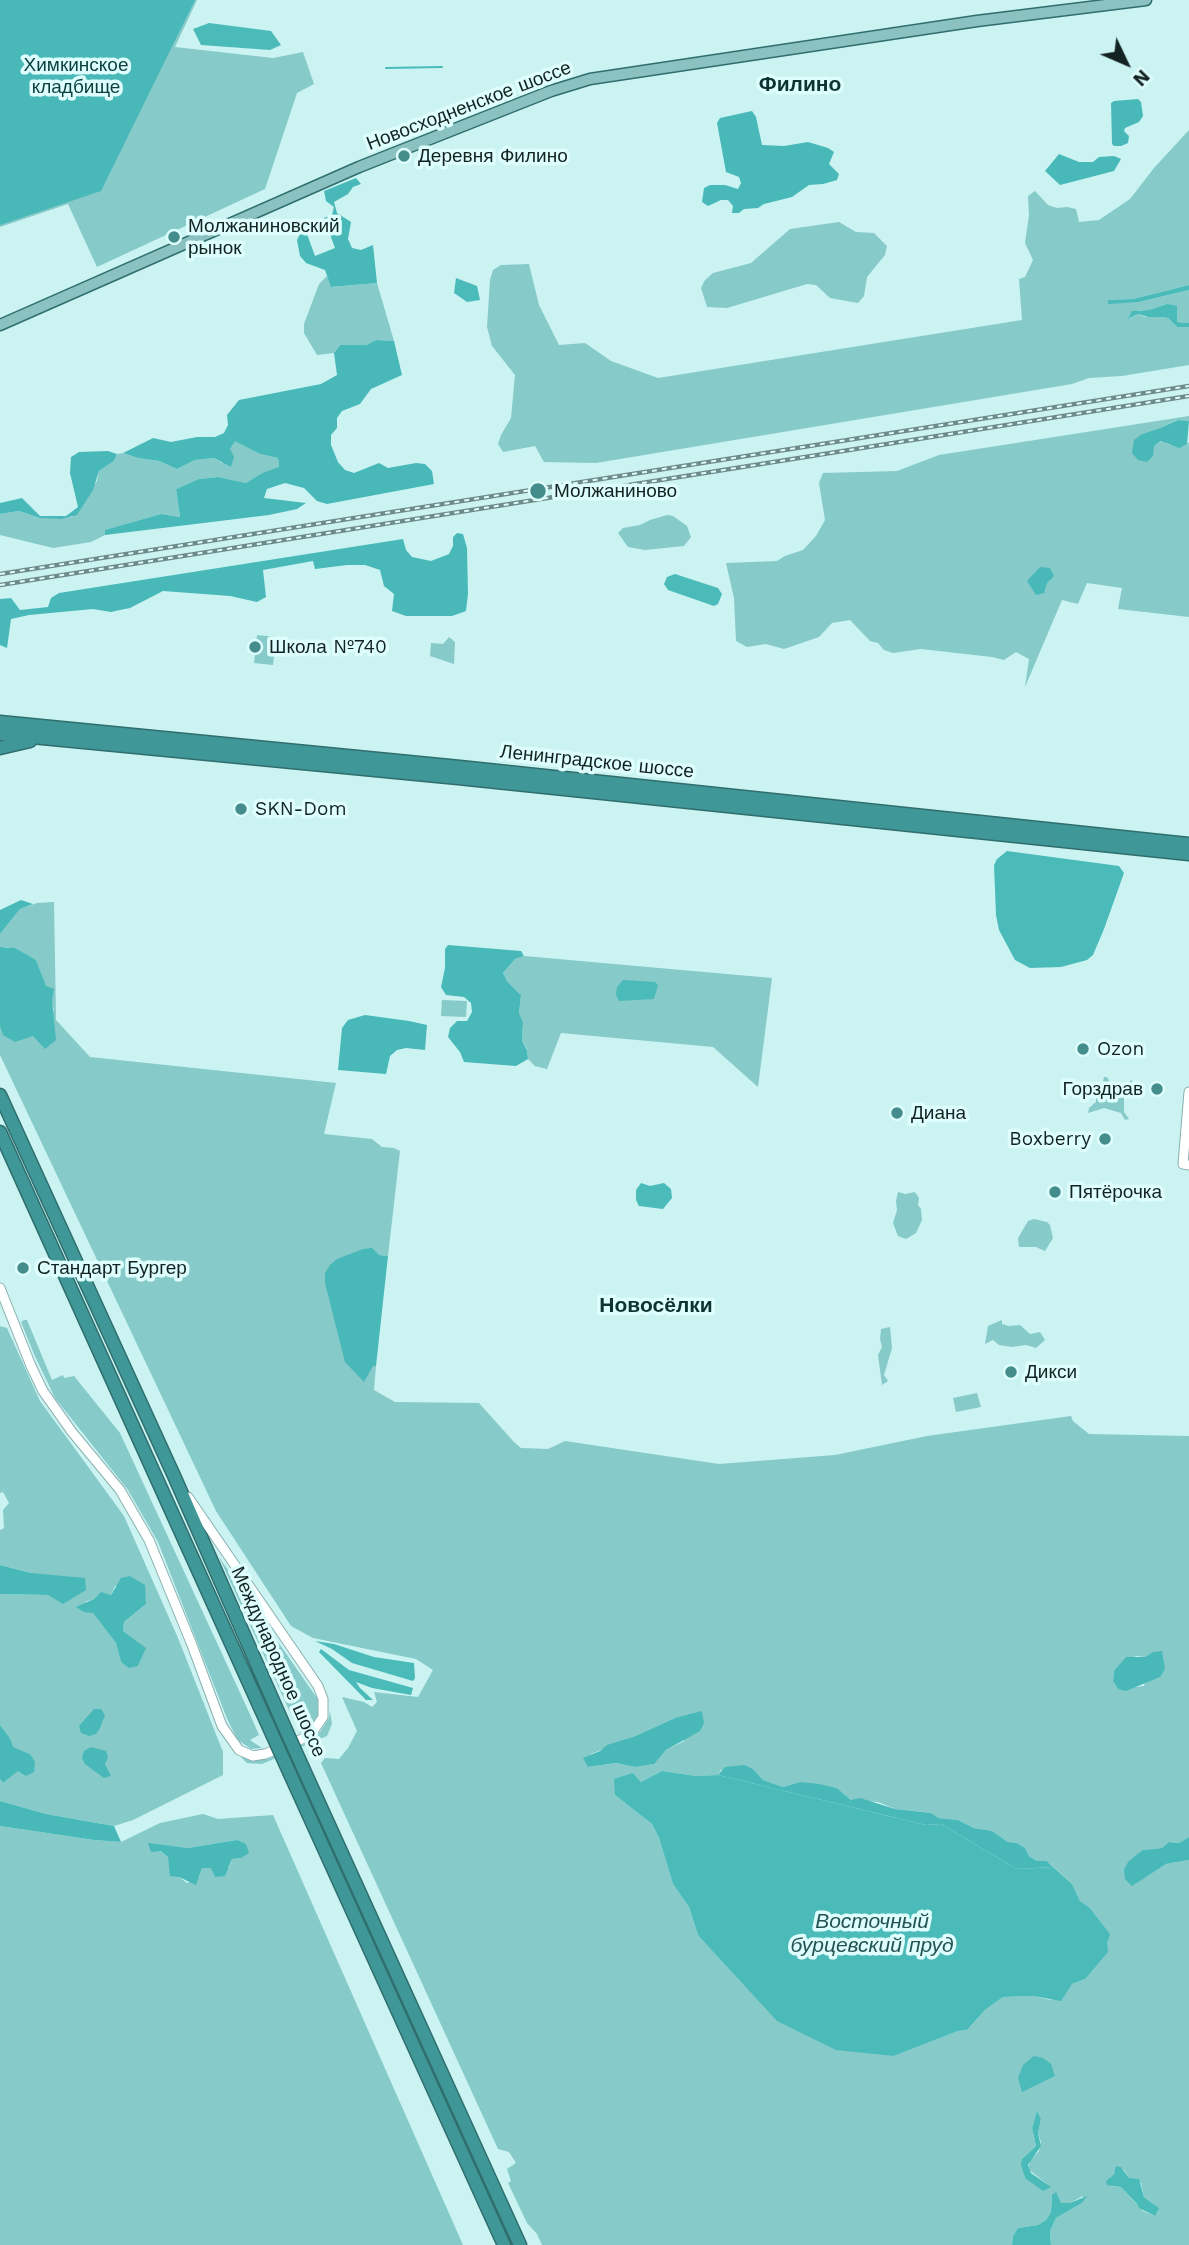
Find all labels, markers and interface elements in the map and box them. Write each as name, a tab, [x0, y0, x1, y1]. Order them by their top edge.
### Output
north arrow	[1091, 28, 1161, 98]
park label: Химкинское кладбище	[24, 54, 128, 98]
street label: Новосходненское шоссе	[363, 56, 575, 156]
text: N	[1128, 65, 1155, 91]
district label: Филино	[759, 72, 841, 98]
place label: Деревня Филино	[418, 145, 568, 167]
marker: Деревня Филино	[396, 148, 412, 164]
place label: Молжаниновский рынок	[188, 215, 340, 259]
marker: Молжаниновский рынок	[166, 229, 182, 245]
place label: Молжаниново	[554, 480, 677, 502]
marker: Молжаниново	[528, 481, 548, 501]
place label: Школа №740	[269, 636, 387, 658]
marker: Школа №740	[247, 639, 263, 655]
street label: Ленинградское шоссе	[499, 740, 695, 784]
place label: SKN-Dom	[255, 798, 346, 820]
marker: SKN-Dom	[233, 801, 249, 817]
place label: Ozon	[1097, 1038, 1144, 1060]
marker: Ozon	[1075, 1041, 1091, 1057]
place label: Горздрав	[1062, 1078, 1143, 1100]
marker: Горздрав	[1149, 1081, 1165, 1097]
place label: Диана	[911, 1102, 966, 1124]
marker: Диана	[889, 1105, 905, 1121]
place label: Boxberry	[1009, 1128, 1091, 1150]
marker: Boxberry	[1097, 1131, 1113, 1147]
place label: Пятёрочка	[1069, 1181, 1162, 1203]
marker: Пятёрочка	[1047, 1184, 1063, 1200]
place label: Стандарт Бургер	[37, 1257, 187, 1279]
marker: Стандарт Бургер	[15, 1260, 31, 1276]
district label: Новосёлки	[599, 1293, 713, 1319]
place label: Дикси	[1025, 1361, 1077, 1383]
marker: Дикси	[1003, 1364, 1019, 1380]
street label: Международное шоссе	[226, 1563, 330, 1761]
water label: Восточный бурцевский пруд	[790, 1909, 954, 1959]

